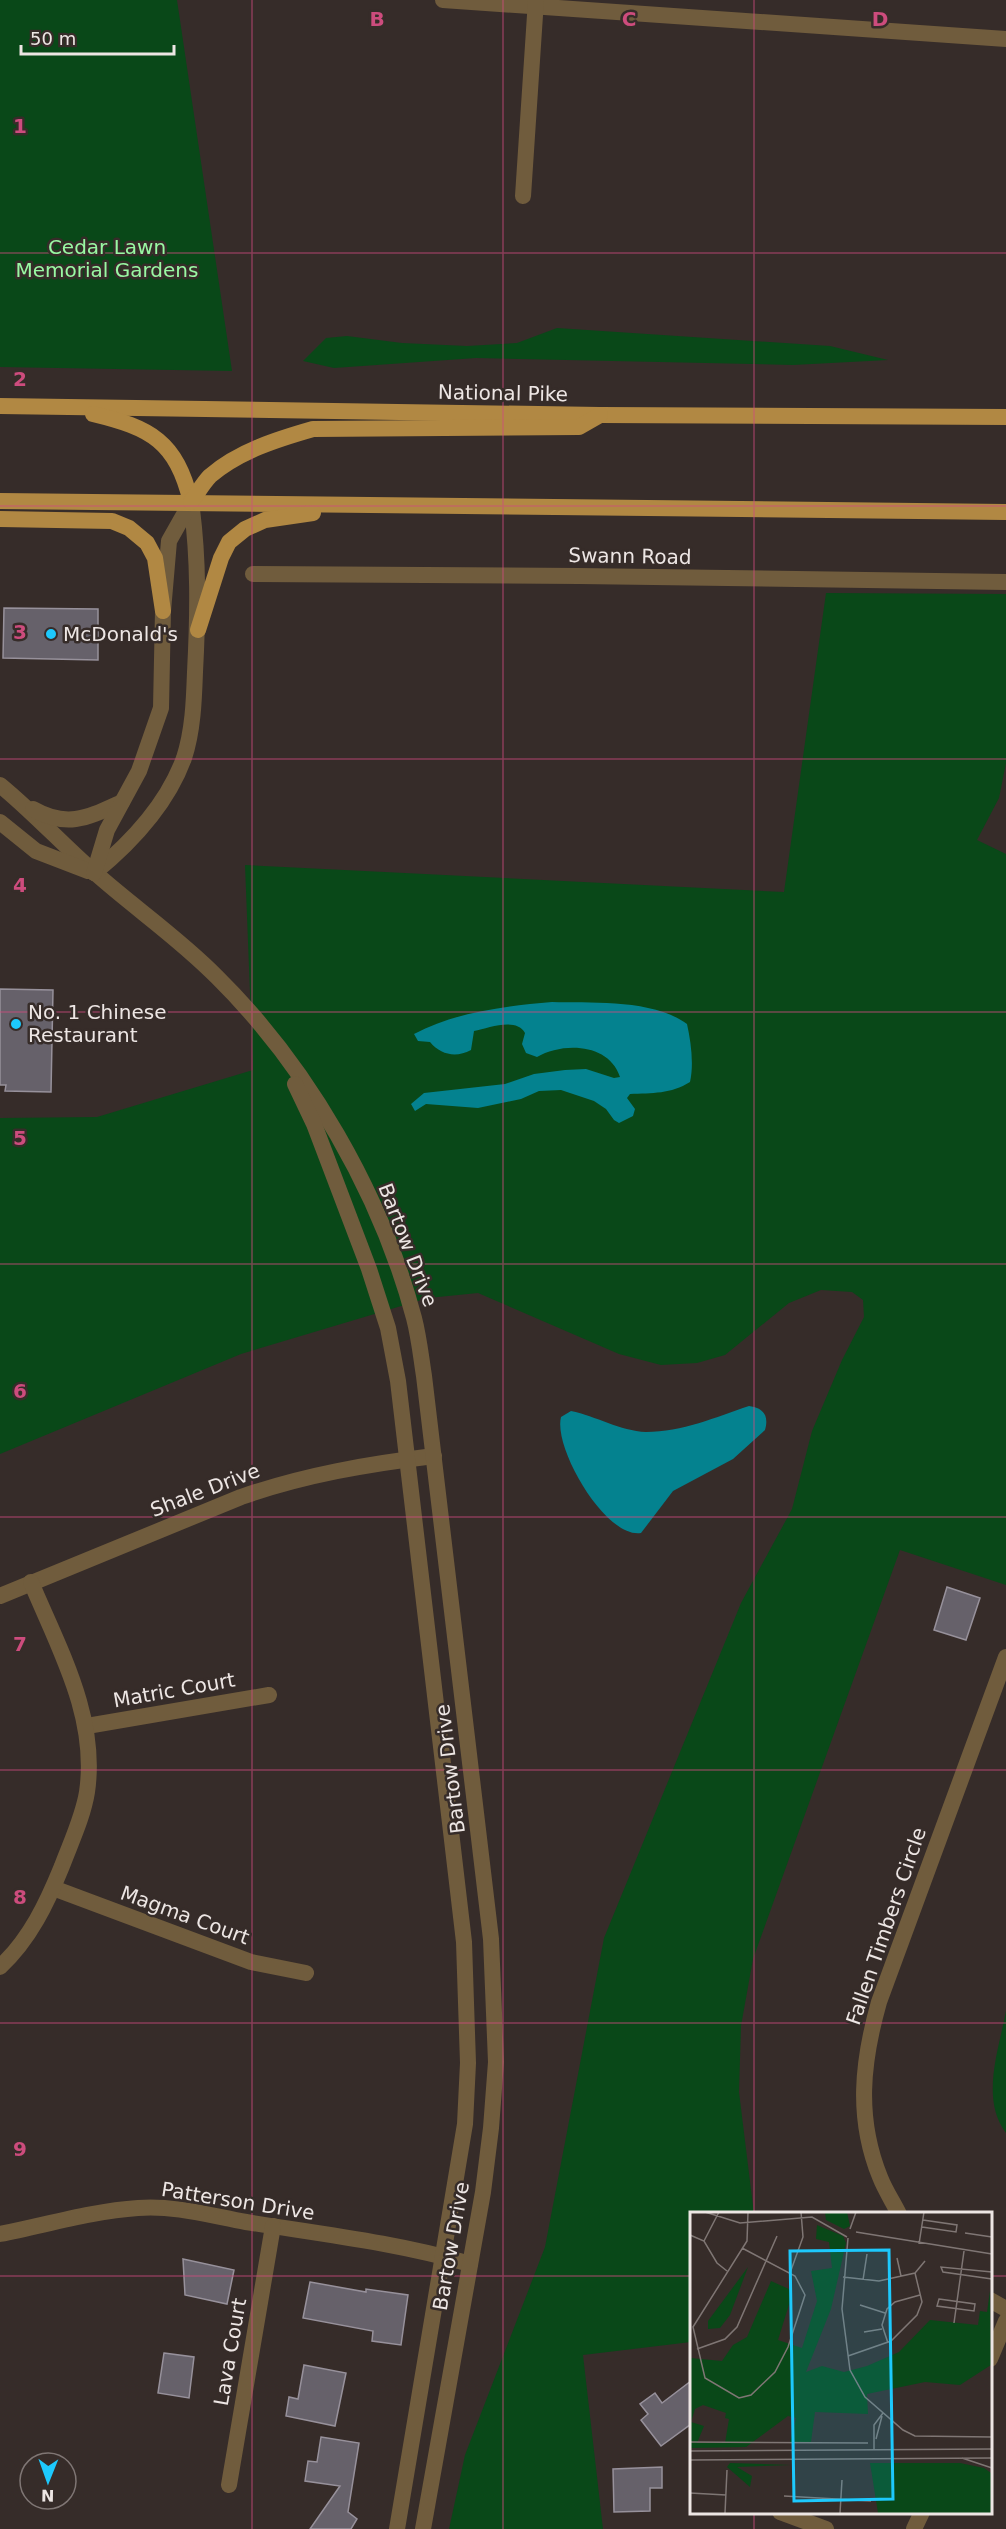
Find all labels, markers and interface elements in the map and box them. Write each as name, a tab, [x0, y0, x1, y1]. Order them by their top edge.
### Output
text: B	[369, 7, 385, 31]
text: C	[622, 7, 636, 31]
text: D	[872, 7, 888, 31]
scale bar	[21, 18, 174, 56]
text: 50 m	[30, 28, 76, 49]
text: 1	[13, 114, 27, 138]
park label: Cedar Lawn Memorial Gardens	[16, 235, 198, 282]
text: 2	[13, 367, 27, 391]
street label: National Pike	[438, 380, 568, 406]
street label: Swann Road	[568, 543, 692, 569]
text: 3	[13, 620, 27, 644]
place label: McDonald's	[63, 622, 178, 646]
marker: McDonald's	[44, 627, 58, 641]
text: 4	[13, 873, 27, 897]
place label: No. 1 Chinese Restaurant	[28, 1000, 167, 1047]
marker: No. 1 Chinese Restaurant	[9, 1017, 23, 1031]
text: 5	[13, 1126, 27, 1150]
street label: Bartow Drive	[373, 1180, 443, 1310]
text: 6	[13, 1379, 27, 1403]
street label: Shale Drive	[147, 1458, 263, 1522]
text: 7	[13, 1632, 27, 1656]
street label: Matric Court	[111, 1667, 237, 1713]
street label: Bartow Drive	[430, 1703, 470, 1835]
street label: Fallen Timbers Circle	[841, 1824, 931, 2028]
street label: Magma Court	[117, 1881, 253, 1949]
text: 8	[13, 1885, 27, 1909]
text: 9	[13, 2137, 27, 2161]
street label: Patterson Drive	[160, 2177, 316, 2225]
street label: Bartow Drive	[428, 2180, 474, 2312]
inset map	[690, 2212, 991, 2514]
street label: Lava Court	[209, 2296, 251, 2408]
north arrow	[18, 2451, 78, 2511]
text: N	[41, 2486, 55, 2505]

